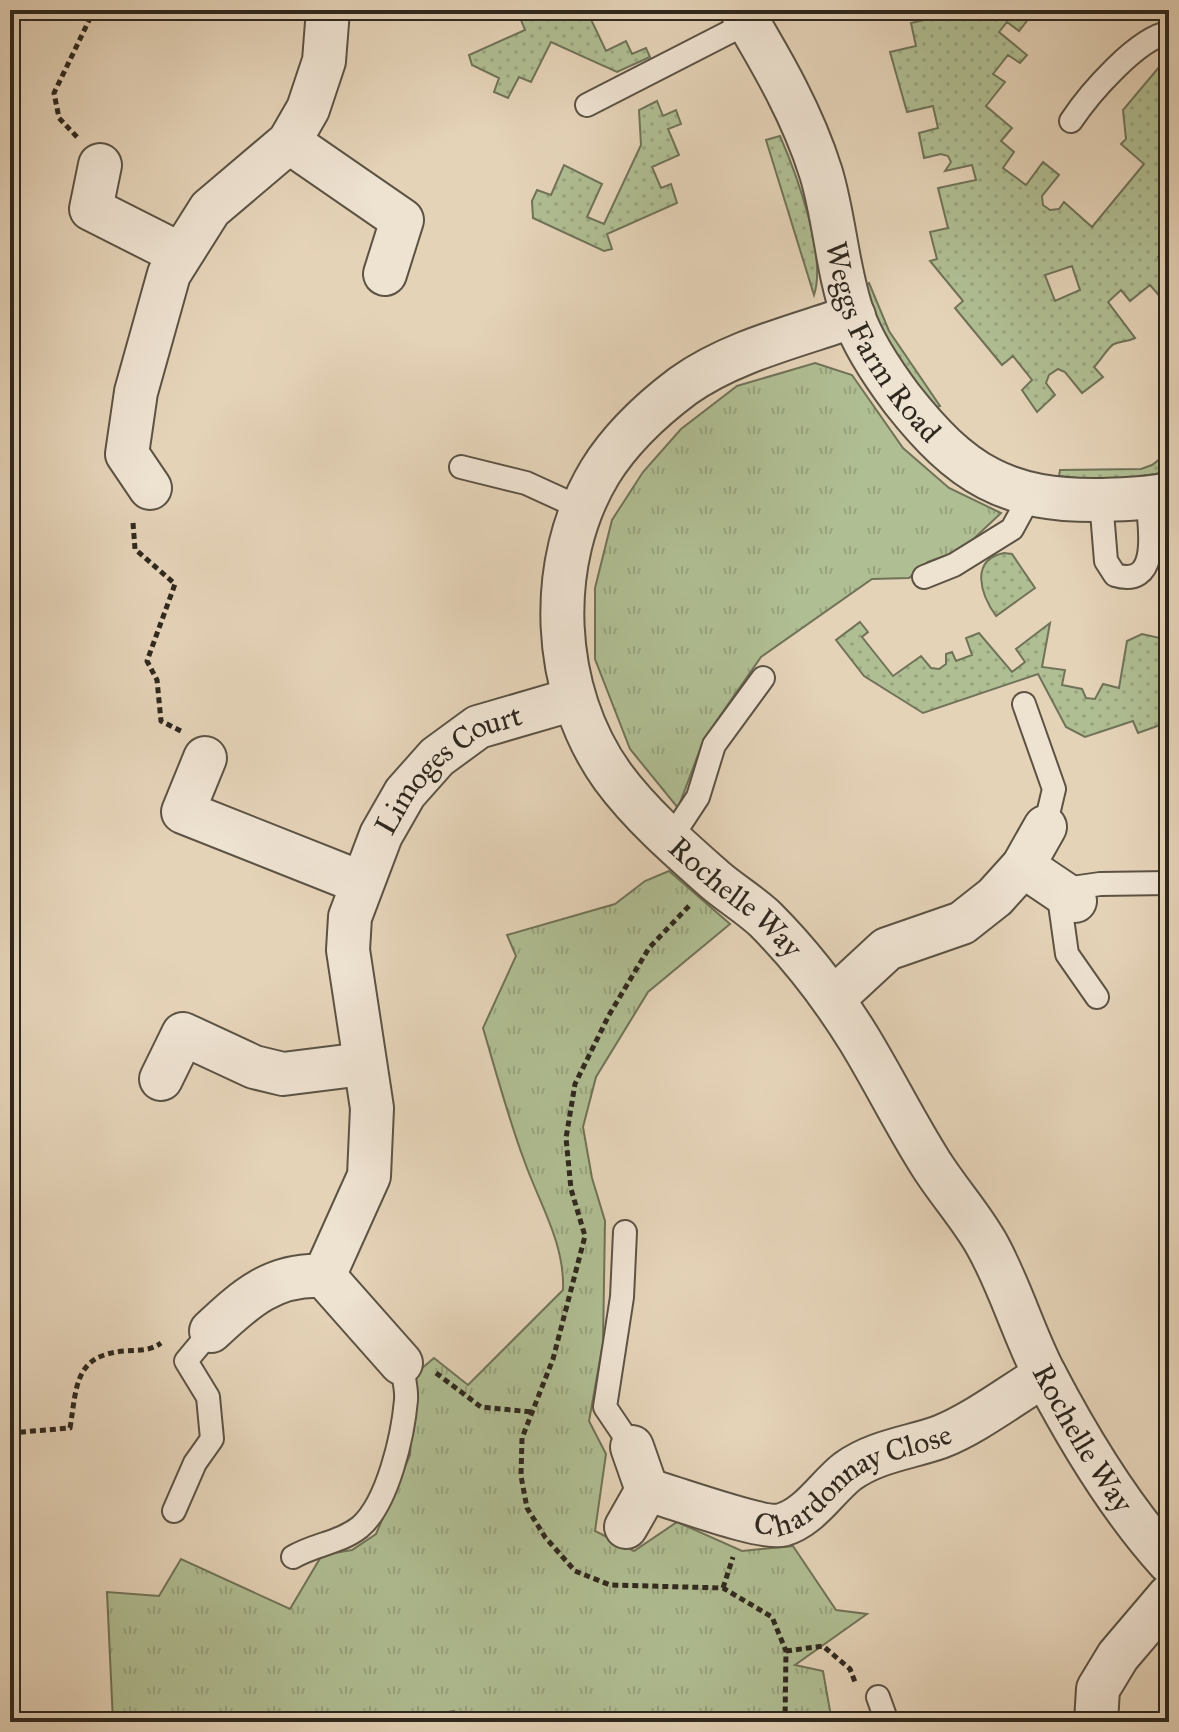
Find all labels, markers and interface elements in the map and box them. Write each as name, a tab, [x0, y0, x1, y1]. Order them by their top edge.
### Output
street label: Weggs Farm Road	[818, 238, 948, 450]
street label: Limoges Court	[367, 697, 526, 841]
street label: Rochelle Way	[661, 829, 811, 966]
street label: Rochelle Way	[1025, 1358, 1141, 1520]
street label: Chardonnay Close	[751, 1416, 957, 1544]

